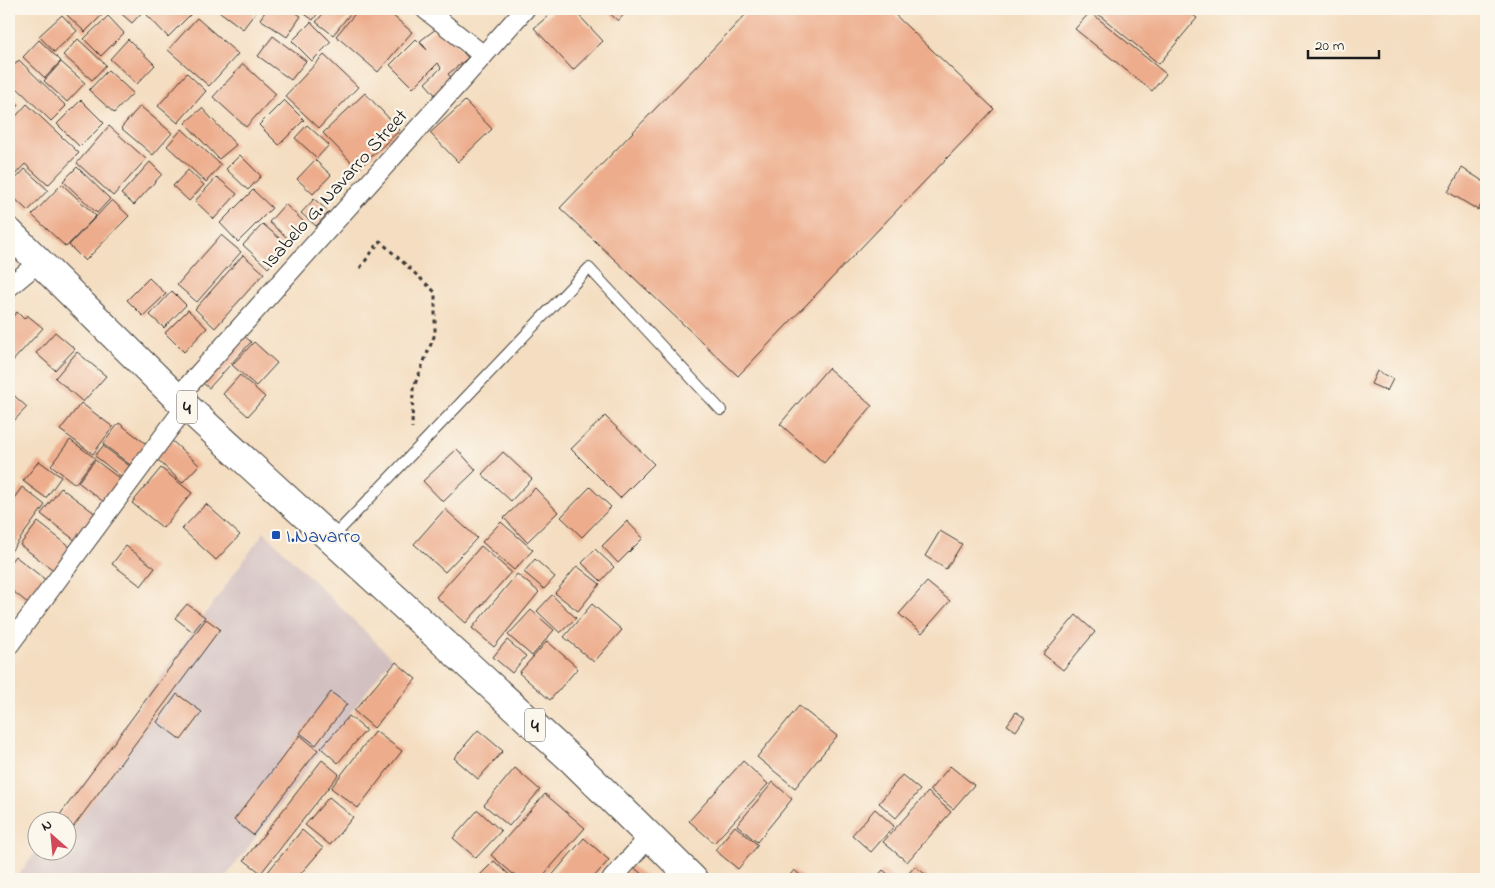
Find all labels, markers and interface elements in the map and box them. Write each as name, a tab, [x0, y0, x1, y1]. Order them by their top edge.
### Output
scale bar	[1308, 28, 1379, 60]
text: 20 m	[1315, 35, 1345, 57]
street label: Isabelo G. Navarro Street	[256, 103, 416, 276]
road number: 4	[177, 391, 197, 424]
place label: I.Navarro	[286, 523, 360, 552]
marker: I.Navarro	[270, 529, 282, 541]
road number: 4	[525, 708, 545, 742]
north arrow	[28, 810, 78, 860]
text: N	[38, 814, 56, 837]

